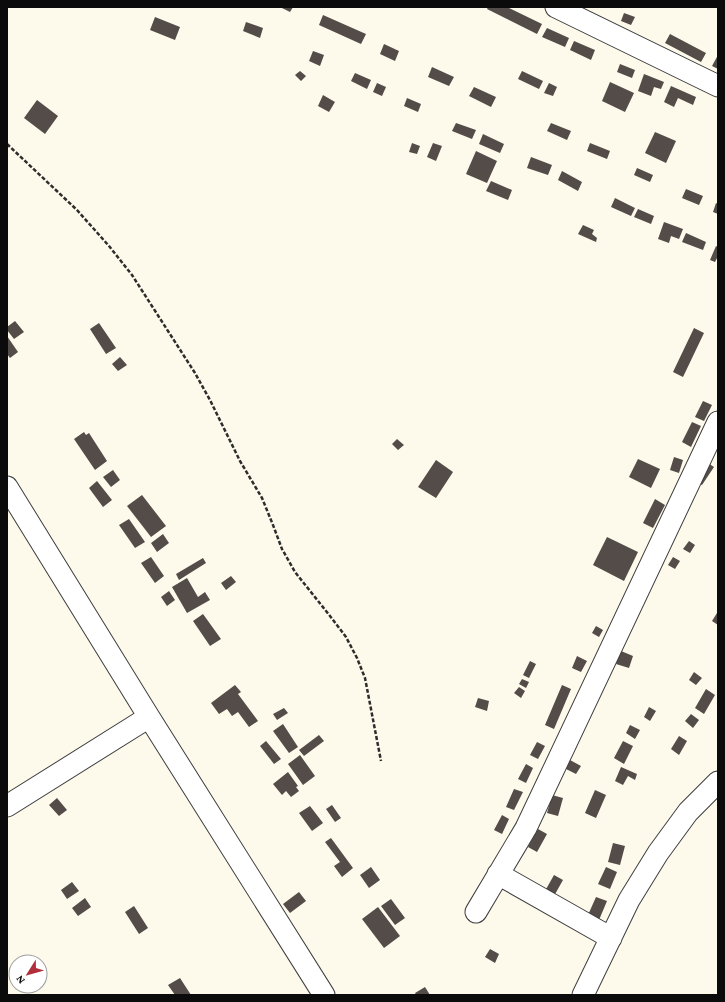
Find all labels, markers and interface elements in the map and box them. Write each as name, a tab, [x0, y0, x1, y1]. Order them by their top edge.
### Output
north arrow	[8, 954, 48, 994]
text: N	[13, 973, 27, 987]

